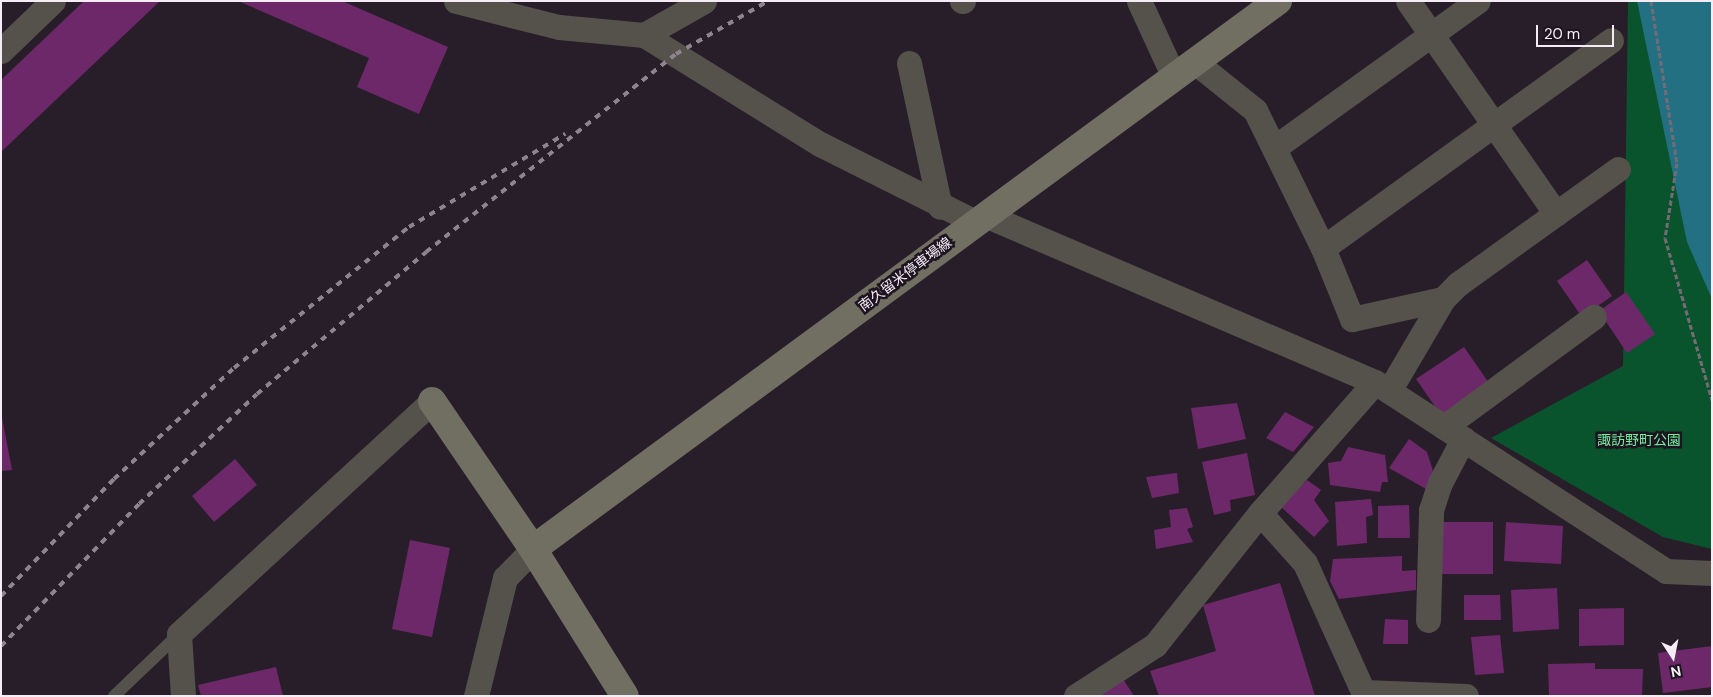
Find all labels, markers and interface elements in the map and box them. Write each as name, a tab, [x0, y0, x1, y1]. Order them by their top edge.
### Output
scale bar	[1538, 15, 1616, 47]
text: 20 m	[1544, 24, 1580, 44]
street label: 南久留米停車場線	[855, 234, 955, 314]
park label: 諏訪野町公園	[1597, 432, 1681, 448]
north arrow	[1648, 632, 1698, 682]
text: N	[1669, 662, 1683, 682]

